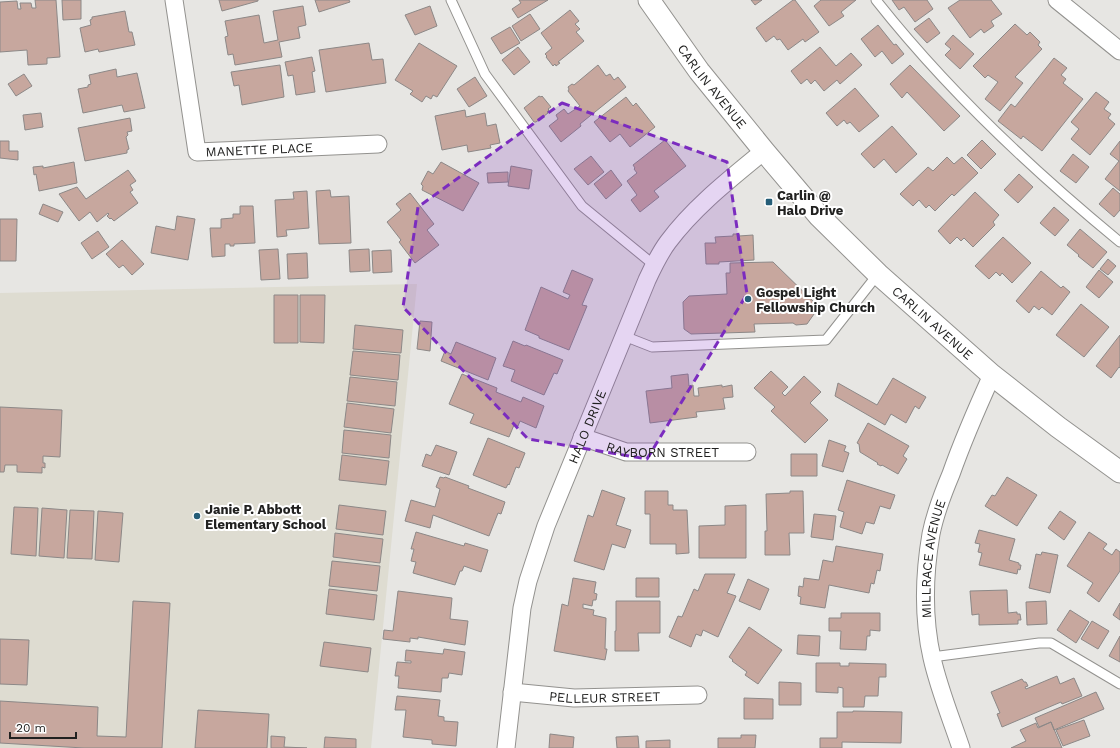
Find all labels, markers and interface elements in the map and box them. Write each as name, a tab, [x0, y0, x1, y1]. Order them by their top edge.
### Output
street label: CARLIN AVENUE	[674, 41, 750, 132]
street label: MANETTE PLACE	[205, 140, 313, 160]
place label: Carlin @ Halo Drive	[777, 188, 844, 218]
marker: Carlin @ Halo Drive	[764, 197, 774, 207]
street label: CARLIN AVENUE	[889, 283, 976, 363]
place label: Gospel Light Fellowship Church	[756, 285, 875, 315]
marker: Gospel Light Fellowship Church	[743, 294, 753, 304]
street label: HALO DRIVE	[565, 388, 609, 466]
street label: RAYBORN STREET	[604, 439, 719, 461]
street label: MILLRACE AVENUE	[918, 497, 948, 619]
place label: Janie P. Abbott Elementary School	[205, 502, 327, 532]
marker: Janie P. Abbott Elementary School	[192, 511, 202, 521]
street label: PELLEUR STREET	[548, 689, 661, 706]
scale bar	[10, 714, 76, 740]
text: 20 m	[16, 721, 46, 735]

